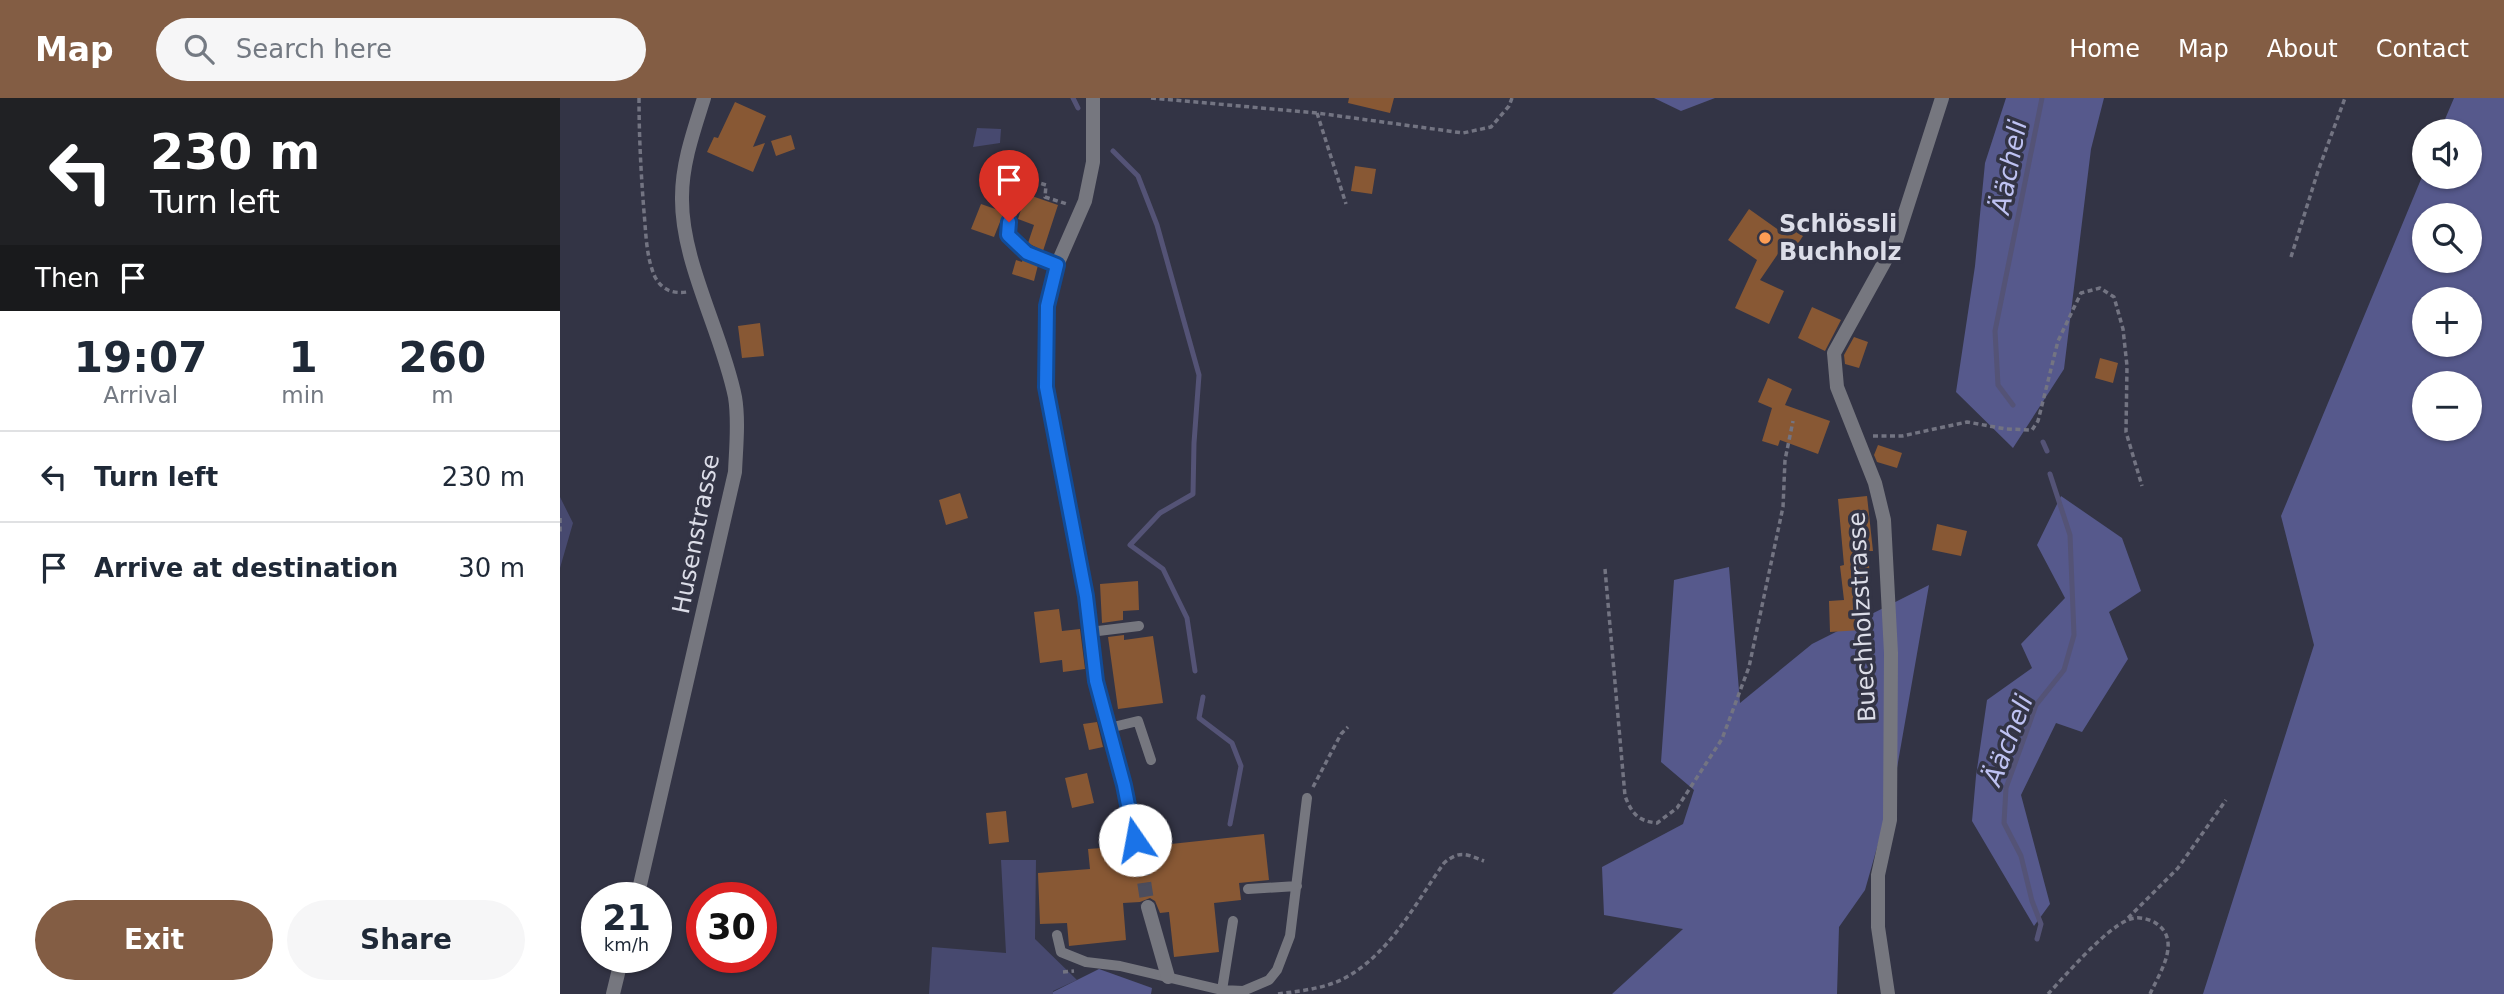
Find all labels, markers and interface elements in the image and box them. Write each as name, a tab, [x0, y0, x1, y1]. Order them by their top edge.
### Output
search box	[156, 18, 646, 81]
text: Map	[35, 30, 114, 69]
icon: search	[180, 30, 218, 68]
text: Search here	[236, 34, 392, 64]
text: Home	[2069, 35, 2140, 63]
text: Map	[2178, 35, 2229, 63]
text: About	[2267, 35, 2338, 63]
text: Contact	[2376, 35, 2469, 63]
water label: Äächeli	[1984, 117, 2033, 218]
map controls	[2412, 119, 2482, 441]
button: sound	[2412, 119, 2482, 189]
text: 230 m	[150, 124, 320, 181]
icon: left	[35, 126, 126, 217]
pin	[979, 150, 1039, 222]
icon: arrive	[990, 161, 1028, 199]
text: Turn left	[150, 183, 280, 221]
button: search	[2412, 203, 2482, 273]
place label: Schlössli Buchholz	[1779, 210, 1901, 266]
marker: Schlössli Buchholz	[1757, 230, 1773, 246]
icon: arrive	[114, 259, 152, 297]
text: Then	[35, 263, 100, 293]
button: +	[2412, 287, 2482, 357]
text: 19:07	[74, 333, 208, 382]
text: 1	[288, 333, 318, 382]
text: 260	[399, 333, 486, 382]
button: −	[2412, 371, 2482, 441]
text: Arrival	[103, 382, 178, 408]
text: min	[281, 382, 325, 408]
text: m	[431, 382, 454, 408]
street label: Husenstrasse	[667, 452, 725, 616]
icon: left	[35, 458, 73, 496]
text: Turn left	[94, 462, 218, 492]
text: 230 m	[442, 462, 525, 492]
street label: Buechholzstrasse	[1843, 511, 1881, 723]
icon: arrive	[35, 549, 73, 587]
text: Arrive at destination	[94, 553, 398, 583]
text: 30 m	[458, 553, 525, 583]
water label: Äächeli	[1975, 689, 2039, 792]
position arrow	[1098, 803, 1172, 877]
speed limit sign: 30	[686, 882, 777, 973]
text: 21	[602, 898, 651, 938]
button: Exit	[35, 900, 273, 980]
button: Share	[287, 900, 525, 980]
text: km/h	[604, 934, 649, 955]

